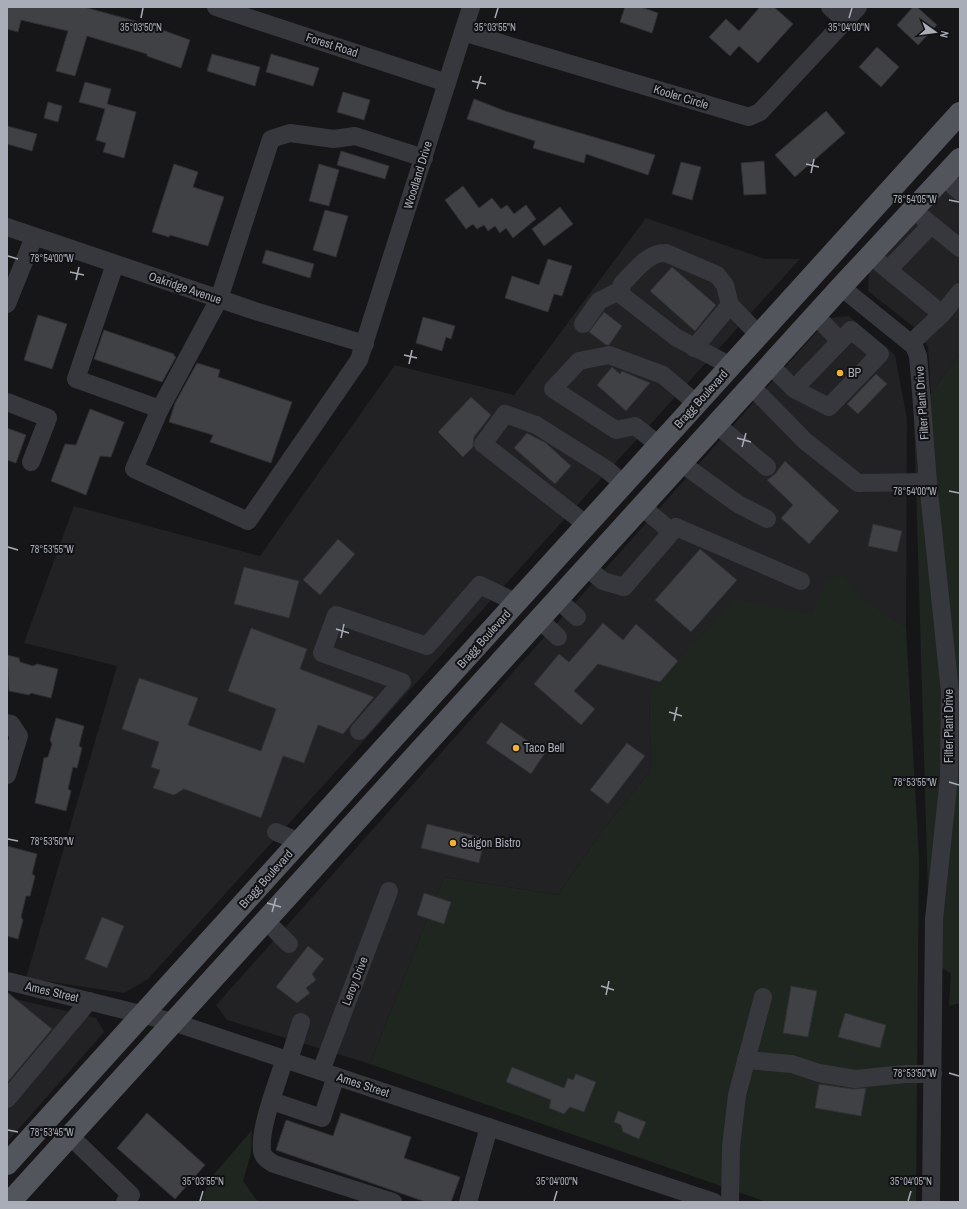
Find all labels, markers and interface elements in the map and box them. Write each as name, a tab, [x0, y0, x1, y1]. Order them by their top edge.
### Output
north arrow	[915, 12, 955, 52]
text: 35°03'50"N	[120, 21, 162, 34]
text: 35°03'55"N	[474, 21, 516, 34]
text: 35°04'00"N	[828, 21, 870, 34]
street label: Forest Road	[304, 29, 360, 61]
text: N	[937, 30, 952, 39]
street label: Kooler Circle	[651, 81, 711, 113]
street label: Woodland Drive	[400, 139, 436, 211]
text: 78°54'05"W	[893, 193, 937, 206]
text: 78°54'00"W	[30, 252, 74, 265]
street label: Oakridge Avenue	[147, 268, 223, 308]
place label: BP	[848, 365, 862, 381]
street label: Bragg Boulevard	[671, 366, 731, 432]
street label: Filter Plant Drive	[911, 366, 933, 440]
marker: BP	[835, 368, 845, 378]
text: 78°54'00"W	[893, 485, 937, 498]
text: 78°53'55"W	[30, 543, 74, 556]
street label: Bragg Boulevard	[454, 606, 514, 672]
street label: Filter Plant Drive	[941, 689, 957, 763]
place label: Taco Bell	[524, 740, 564, 756]
marker: Taco Bell	[511, 743, 521, 753]
text: 78°53'55"W	[893, 776, 937, 789]
text: 78°53'50"W	[30, 835, 74, 848]
place label: Saigon Bistro	[461, 835, 521, 851]
marker: Saigon Bistro	[448, 838, 458, 848]
street label: Bragg Boulevard	[236, 846, 296, 912]
street label: Leroy Drive	[338, 954, 372, 1008]
street label: Ames Street	[23, 978, 80, 1006]
text: 78°53'50"W	[893, 1067, 937, 1080]
street label: Ames Street	[334, 1069, 391, 1101]
text: 78°53'45"W	[30, 1126, 74, 1139]
text: 35°03'55"N	[182, 1175, 224, 1188]
text: 35°04'00"N	[536, 1175, 578, 1188]
text: 35°04'05"N	[890, 1175, 932, 1188]

